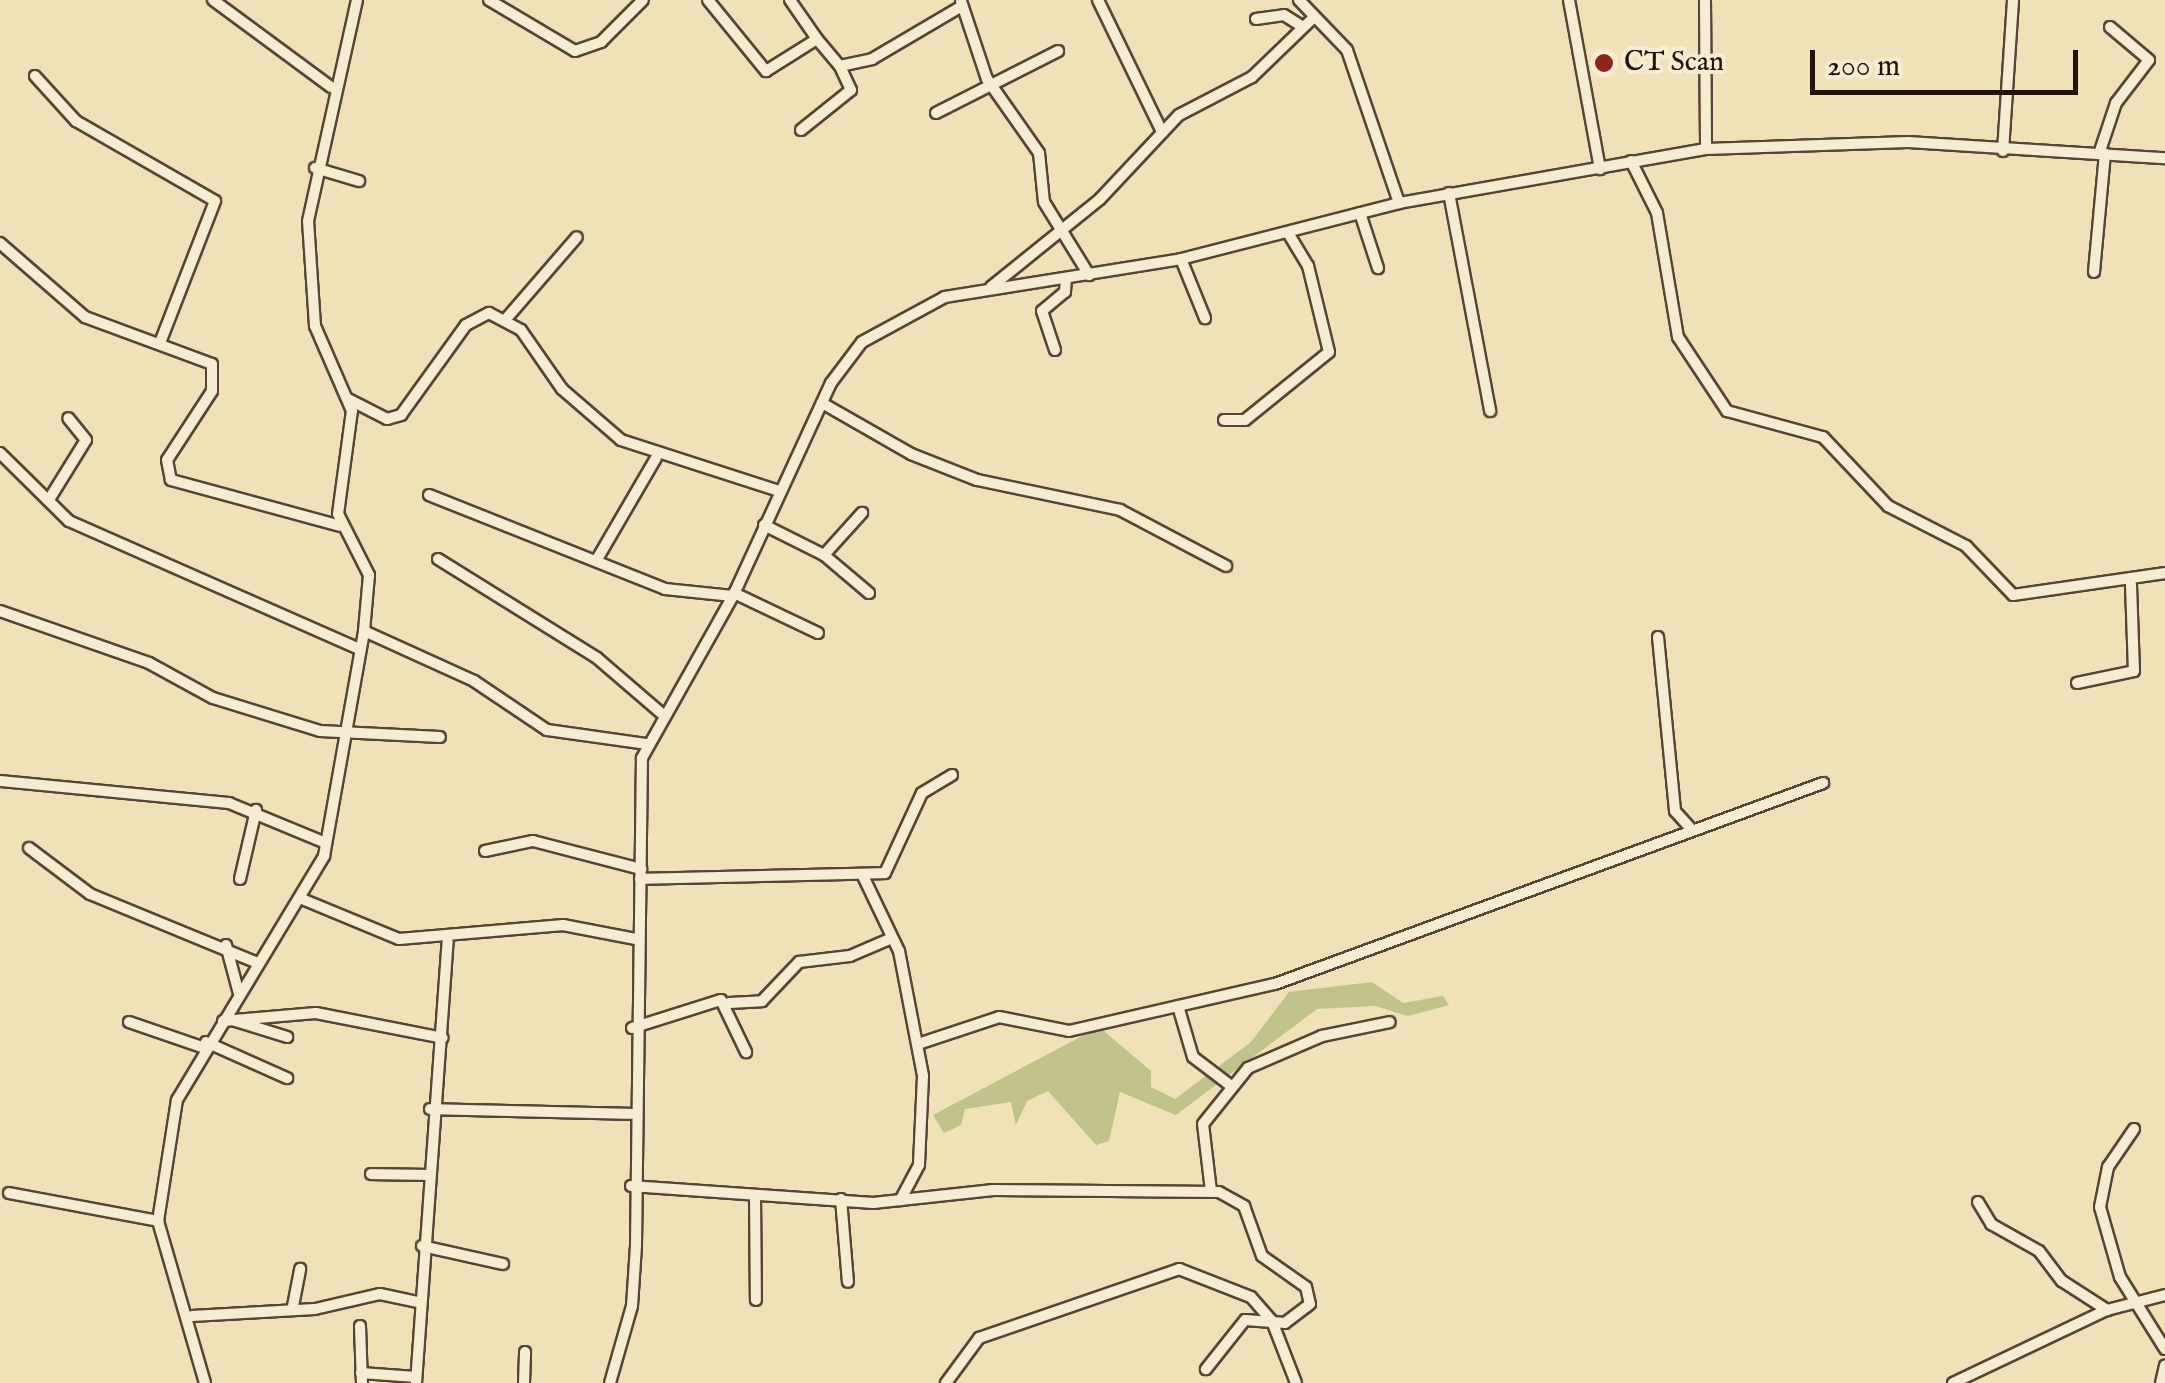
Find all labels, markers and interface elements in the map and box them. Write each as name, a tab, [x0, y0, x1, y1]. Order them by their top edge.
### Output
scale bar	[1815, 30, 2082, 92]
place label: CT Scan	[1624, 46, 1724, 80]
text: 200 m	[1827, 48, 1900, 86]
marker: CT Scan	[1593, 52, 1615, 74]

